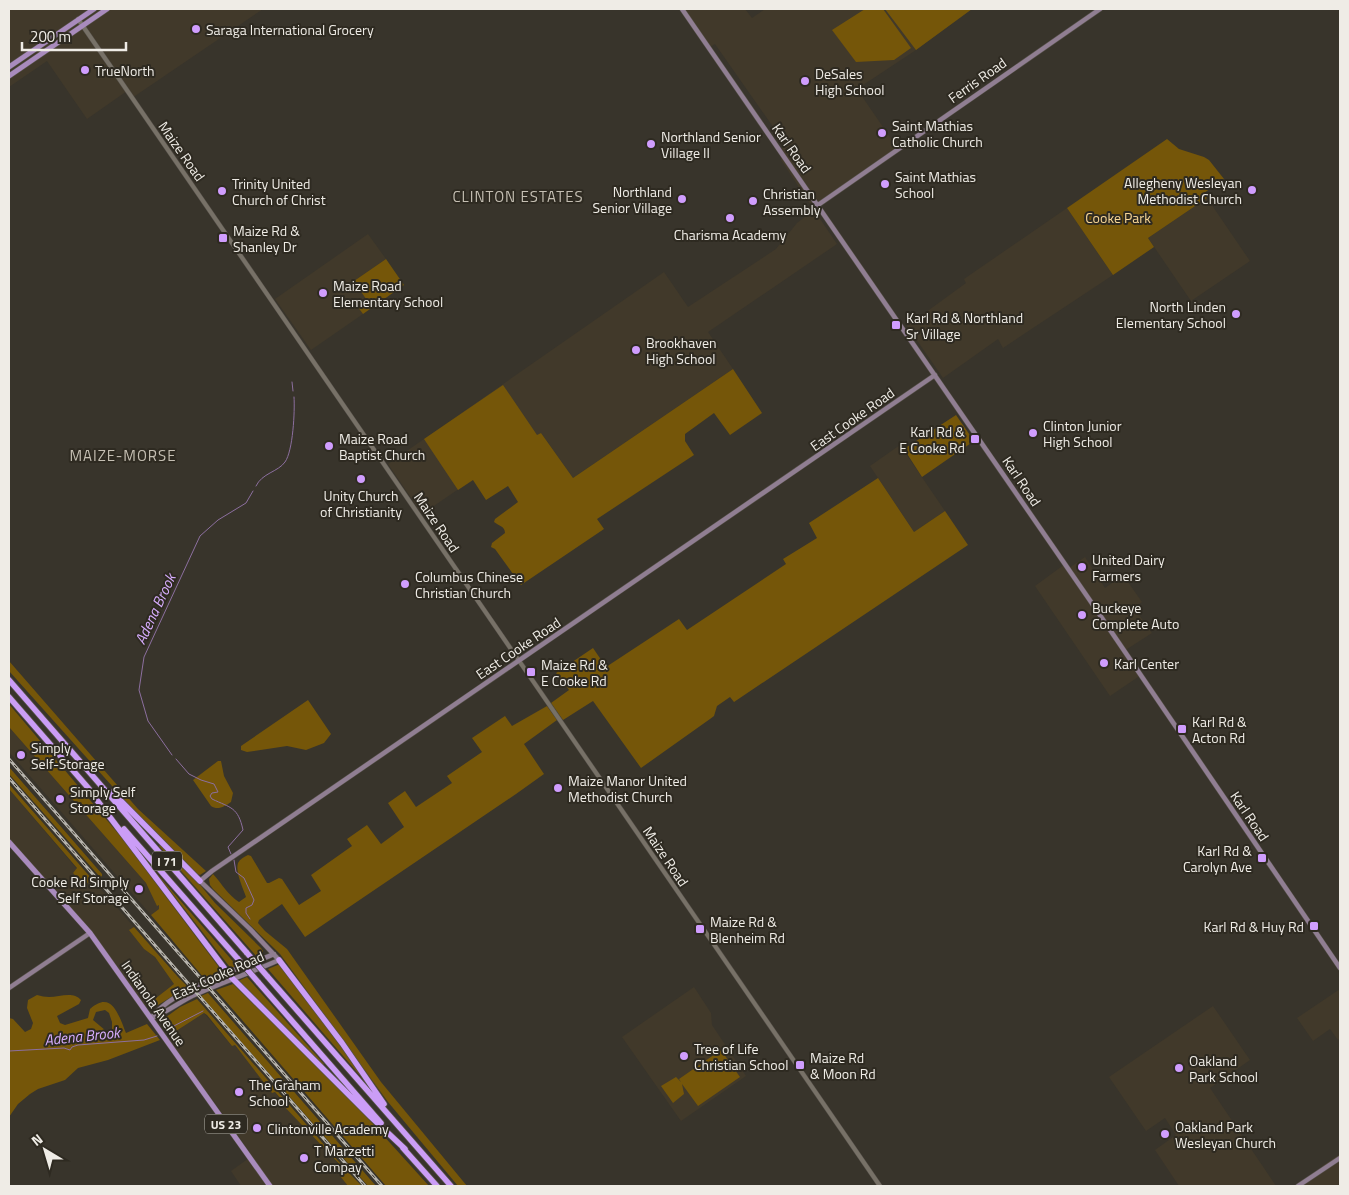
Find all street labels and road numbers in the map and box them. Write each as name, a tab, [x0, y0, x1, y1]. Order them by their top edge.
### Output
street label: Ferris Road	[944, 52, 1010, 108]
street label: Maize Road	[154, 117, 210, 185]
street label: Karl Road	[767, 119, 817, 177]
street label: East Cooke Road	[806, 382, 898, 456]
street label: Karl Road	[998, 452, 1046, 510]
street label: Maize Road	[409, 488, 465, 556]
street label: East Cooke Road	[471, 612, 565, 684]
street label: Karl Road	[1226, 787, 1274, 845]
street label: Maize Road	[638, 822, 694, 890]
road number: I 71	[152, 851, 182, 870]
street label: East Cooke Road	[169, 945, 267, 1005]
street label: Indianola Avenue	[117, 956, 191, 1050]
road number: US 23	[205, 1114, 247, 1134]

